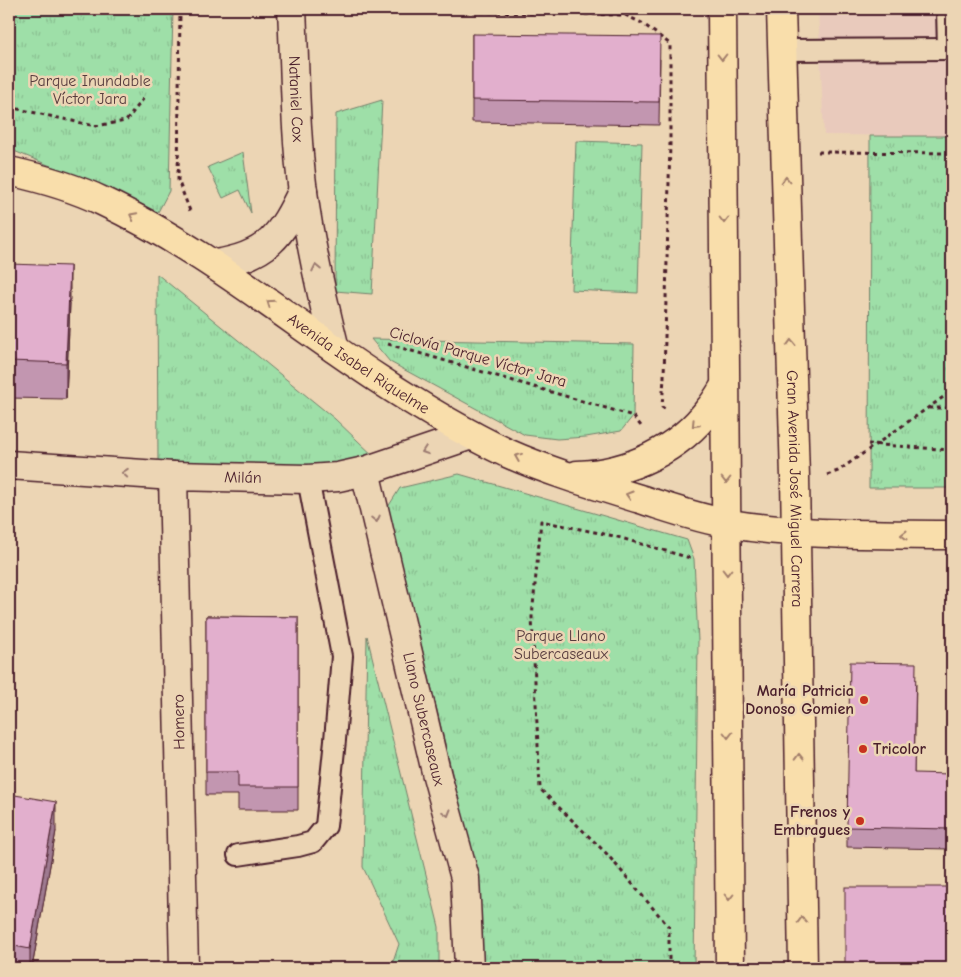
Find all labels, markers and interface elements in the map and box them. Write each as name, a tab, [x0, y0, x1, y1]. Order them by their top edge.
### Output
one-way arrow	[717, 54, 727, 62]
street label: Nataniel Cox	[285, 56, 307, 143]
park label: Parque Inundable Víctor Jara	[29, 72, 151, 108]
one-way arrow	[781, 176, 792, 184]
one-way arrow	[129, 212, 138, 222]
one-way arrow	[719, 216, 729, 224]
one-way arrow	[311, 263, 321, 272]
one-way arrow	[266, 300, 276, 309]
street label: Avenida Isabel Riquelme	[284, 310, 433, 418]
street label: Ciclovía Parque Víctor Jara	[387, 323, 569, 391]
one-way arrow	[785, 338, 796, 346]
street label: Gran Avenida José Miguel Carrera	[783, 370, 806, 608]
one-way arrow	[692, 419, 701, 428]
one-way arrow	[422, 445, 430, 455]
one-way arrow	[514, 453, 523, 463]
one-way arrow	[121, 468, 129, 479]
street label: Milán	[224, 468, 262, 487]
one-way arrow	[721, 476, 731, 484]
one-way arrow	[625, 491, 634, 501]
one-way arrow	[370, 514, 381, 523]
one-way arrow	[899, 529, 907, 540]
one-way arrow	[722, 569, 732, 577]
park label: Parque Llano Subercaseaux	[514, 627, 608, 663]
street label: Llano Subercaseaux	[399, 651, 448, 788]
place label: María Patricia Donoso Gomien	[745, 682, 854, 718]
street label: Homero	[170, 694, 188, 750]
marker: María Patricia Donoso Gomien	[858, 694, 870, 706]
one-way arrow	[723, 732, 733, 739]
place label: Tricolor	[873, 740, 927, 758]
marker: Tricolor	[857, 743, 869, 755]
one-way arrow	[793, 753, 804, 761]
place label: Frenos y Embragues	[774, 803, 851, 839]
one-way arrow	[442, 808, 452, 816]
marker: Frenos y Embragues	[854, 815, 866, 827]
one-way arrow	[724, 894, 734, 902]
one-way arrow	[796, 915, 807, 923]

